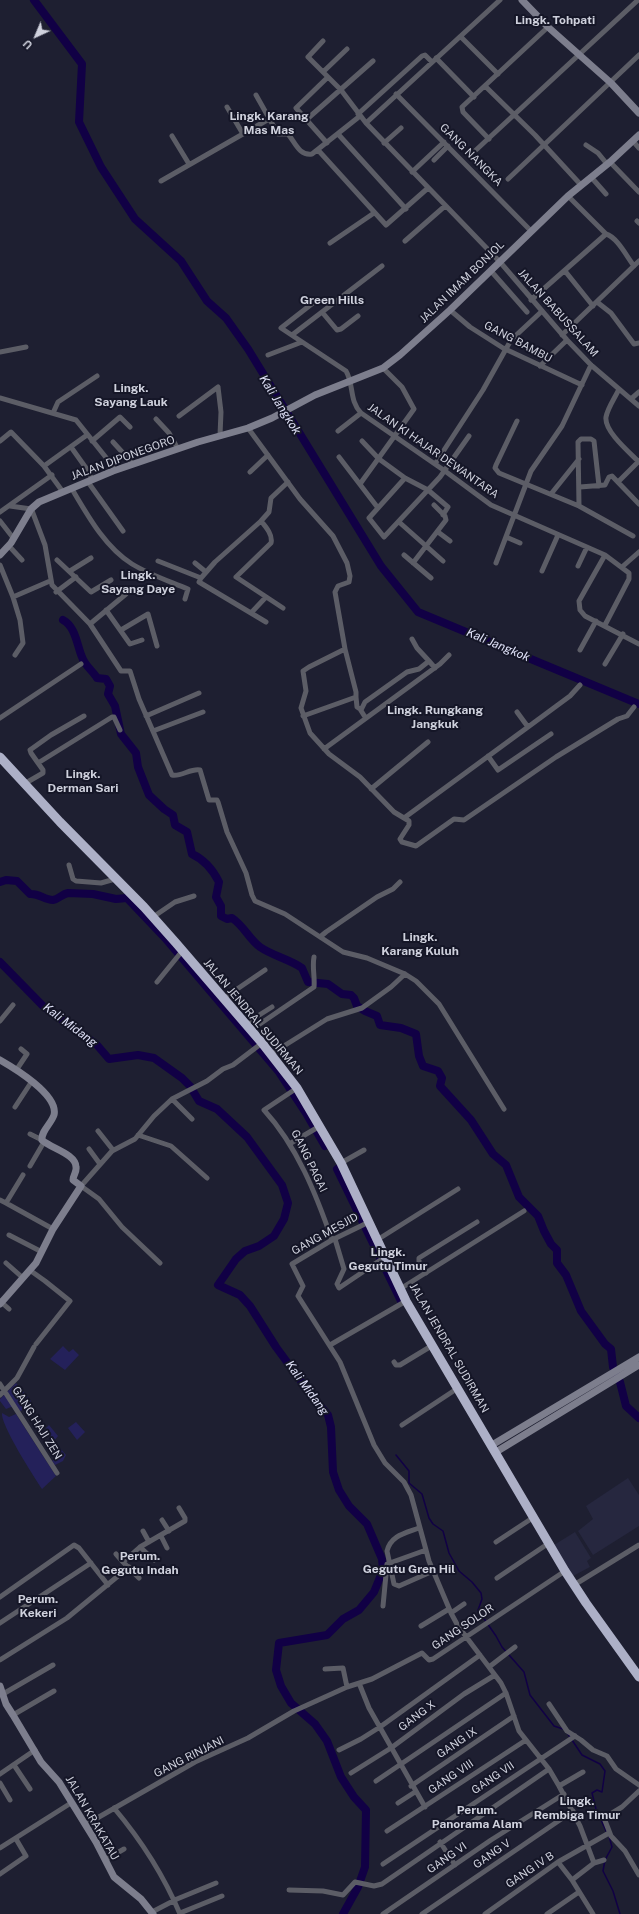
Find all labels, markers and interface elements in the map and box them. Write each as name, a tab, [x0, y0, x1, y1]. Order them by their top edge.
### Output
district label: Lingk. Tohpati	[515, 13, 595, 27]
north arrow	[16, 16, 56, 56]
text: U	[21, 38, 35, 52]
district label: Lingk. Karang Mas Mas	[229, 109, 309, 137]
street label: GANG NANGKA	[437, 121, 505, 189]
street label: JALAN IMAM BONJOL	[417, 238, 507, 326]
street label: JALAN BABUSSALAM	[515, 266, 601, 360]
district label: Green Hills	[300, 293, 364, 307]
street label: GANG BAMBU	[482, 319, 554, 365]
water label: Kali Jangkok	[256, 373, 304, 437]
district label: Lingk. Sayang Lauk	[94, 381, 168, 409]
street label: JALAN KI HAJAR DEWANTARA	[365, 401, 501, 501]
street label: JALAN DIPONEGORO	[69, 433, 177, 483]
district label: Lingk. Sayang Daye	[101, 568, 175, 596]
water label: Kali Jangkok	[464, 625, 532, 665]
district label: Lingk. Rungkang Jangkuk	[387, 703, 483, 731]
district label: Lingk. Derman Sari	[48, 767, 118, 795]
district label: Lingk. Karang Kuluh	[381, 930, 459, 958]
street label: JALAN JENDRAL SUDIRMAN	[201, 956, 305, 1078]
water label: Kali Midang	[40, 1000, 100, 1050]
street label: GANG PAGAI	[288, 1128, 330, 1194]
street label: GANG MESJID	[289, 1210, 361, 1258]
district label: Lingk. Gegutu Timur	[349, 1245, 427, 1273]
street label: JALAN JENDRAL SUDIRMAN	[406, 1281, 492, 1415]
water label: Kali Midang	[282, 1358, 332, 1418]
street label: GANG HAJI ZEN	[9, 1384, 65, 1462]
district label: Perum. Gegutu Indah	[101, 1549, 179, 1577]
district label: Gegutu Gren Hil	[363, 1562, 455, 1576]
district label: Perum. Kekeri	[18, 1592, 58, 1620]
street label: GANG SOLOR	[430, 1601, 496, 1653]
street label: GANG X	[396, 1698, 438, 1734]
street label: GANG IX	[434, 1725, 480, 1761]
street label: GANG RINJANI	[152, 1734, 226, 1780]
street label: GANG VIII	[426, 1757, 476, 1797]
street label: GANG VII	[469, 1759, 517, 1797]
street label: JALAN KRAKATAU	[63, 1774, 121, 1862]
district label: Lingk. Rembiga Timur	[534, 1794, 620, 1822]
district label: Perum. Panorama Alam	[432, 1803, 522, 1831]
street label: GANG V	[471, 1836, 513, 1872]
street label: GANG VI	[425, 1840, 469, 1876]
street label: GANG IV B	[503, 1849, 557, 1891]

